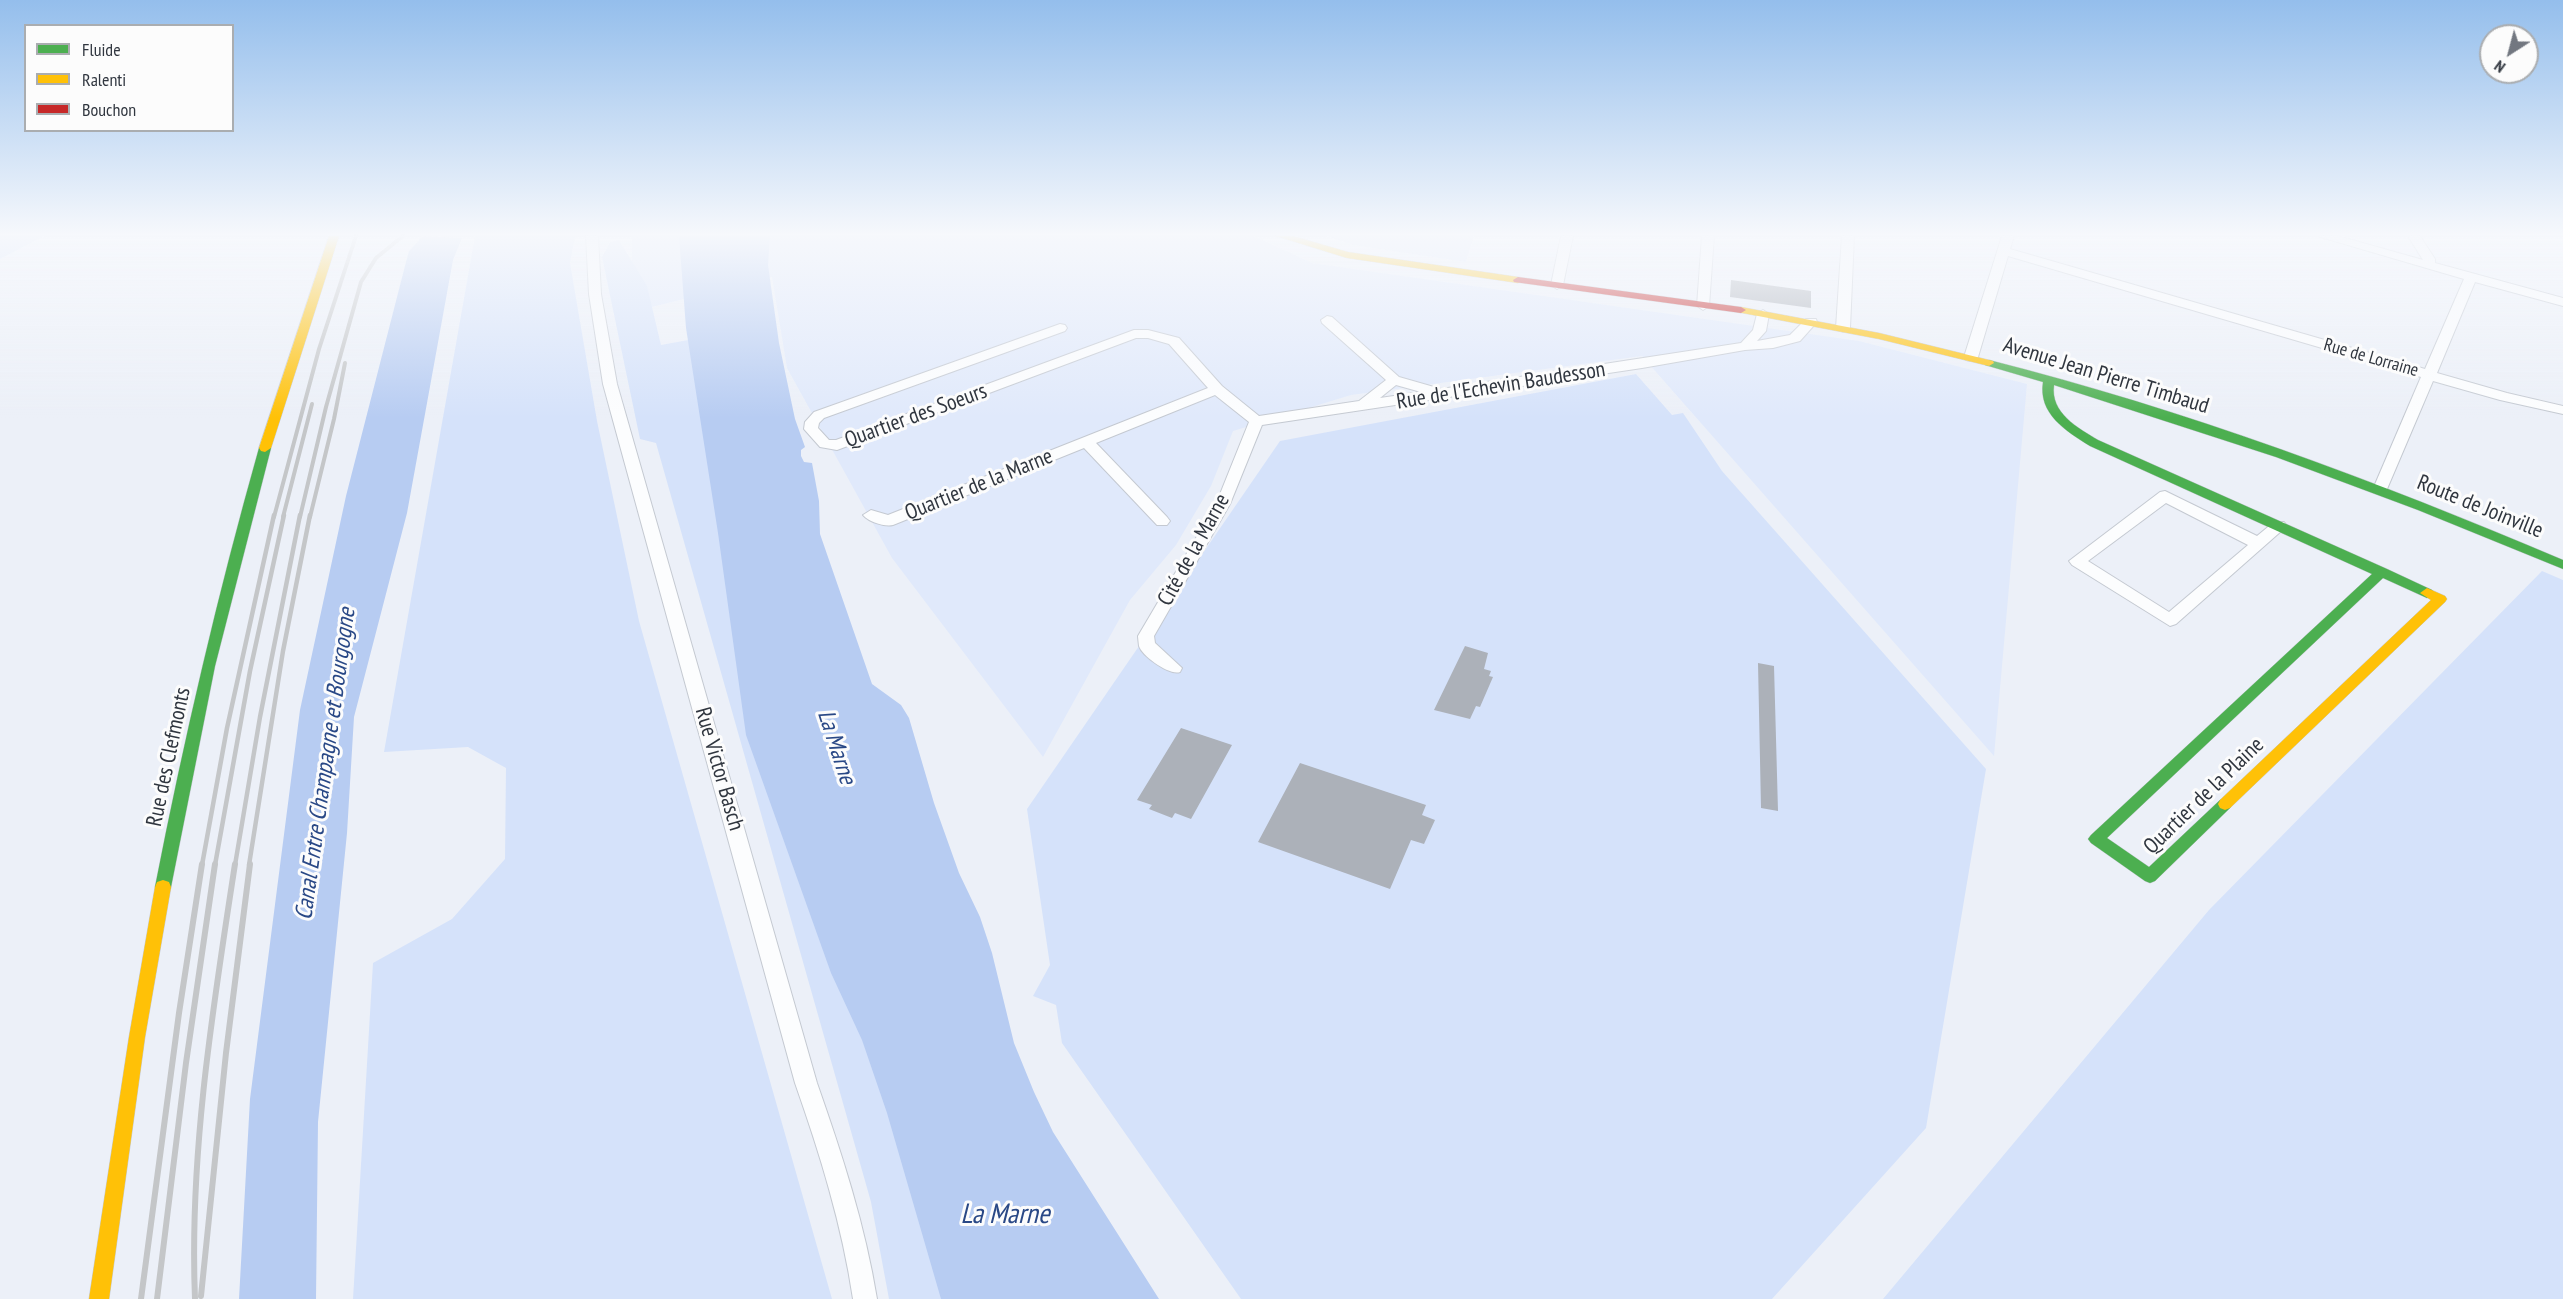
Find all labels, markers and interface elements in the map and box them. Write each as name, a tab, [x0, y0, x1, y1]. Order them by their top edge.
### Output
legend	[24, 24, 234, 132]
north arrow	[2479, 24, 2539, 84]
text: Fluide	[82, 38, 121, 61]
text: N	[2490, 56, 2509, 78]
text: Ralenti	[82, 68, 126, 91]
text: Bouchon	[82, 98, 136, 121]
street label: Avenue Jean Pierre Timbaud	[2000, 332, 2212, 420]
street label: Rue de Lorraine	[2321, 334, 2421, 382]
street label: Rue de l'Echevin Baudesson	[1395, 356, 1607, 416]
street label: Quartier des Soeurs	[841, 378, 991, 454]
street label: Quartier de la Marne	[901, 443, 1057, 527]
street label: Route de Joinville	[2413, 470, 2547, 544]
street label: Cité de la Marne	[1152, 489, 1236, 611]
water label: Canal Entre Champagne et Bourgogne	[290, 606, 362, 922]
street label: Rue des Clefmonts	[141, 685, 197, 829]
street label: Rue Victor Basch	[689, 704, 749, 834]
water label: La Marne	[811, 706, 861, 788]
street label: Quartier de la Plaine	[2138, 732, 2270, 860]
water label: La Marne	[961, 1198, 1049, 1232]

